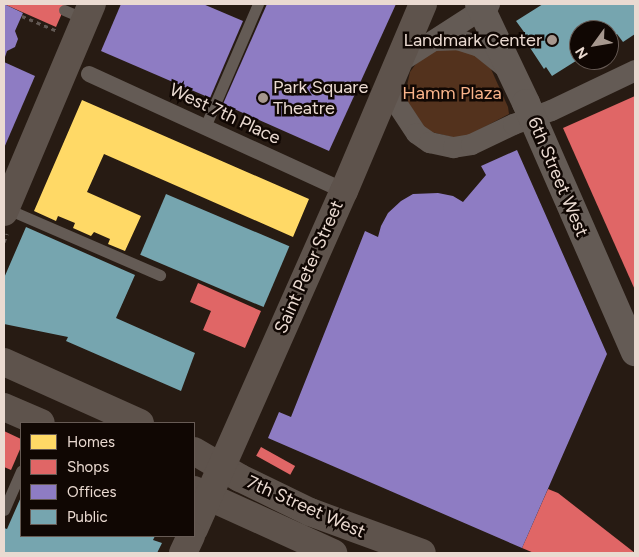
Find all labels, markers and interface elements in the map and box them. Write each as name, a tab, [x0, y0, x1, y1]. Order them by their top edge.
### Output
north arrow	[569, 20, 619, 70]
place label: Landmark Center	[404, 29, 542, 51]
marker: Landmark Center	[546, 34, 558, 46]
text: N	[572, 44, 592, 62]
place label: Park Square Theatre	[273, 77, 368, 120]
street label: West 7th Place	[166, 79, 284, 149]
park label: Hamm Plaza	[402, 82, 502, 104]
marker: Park Square Theatre	[257, 92, 269, 104]
street label: 6th Street West	[523, 114, 593, 240]
street label: Saint Peter Street	[270, 197, 348, 337]
legend	[20, 422, 195, 537]
text: Homes	[67, 433, 115, 451]
text: Shops	[67, 458, 109, 476]
street label: 7th Street West	[243, 471, 369, 543]
text: Offices	[67, 483, 117, 501]
text: Public	[67, 508, 108, 526]

